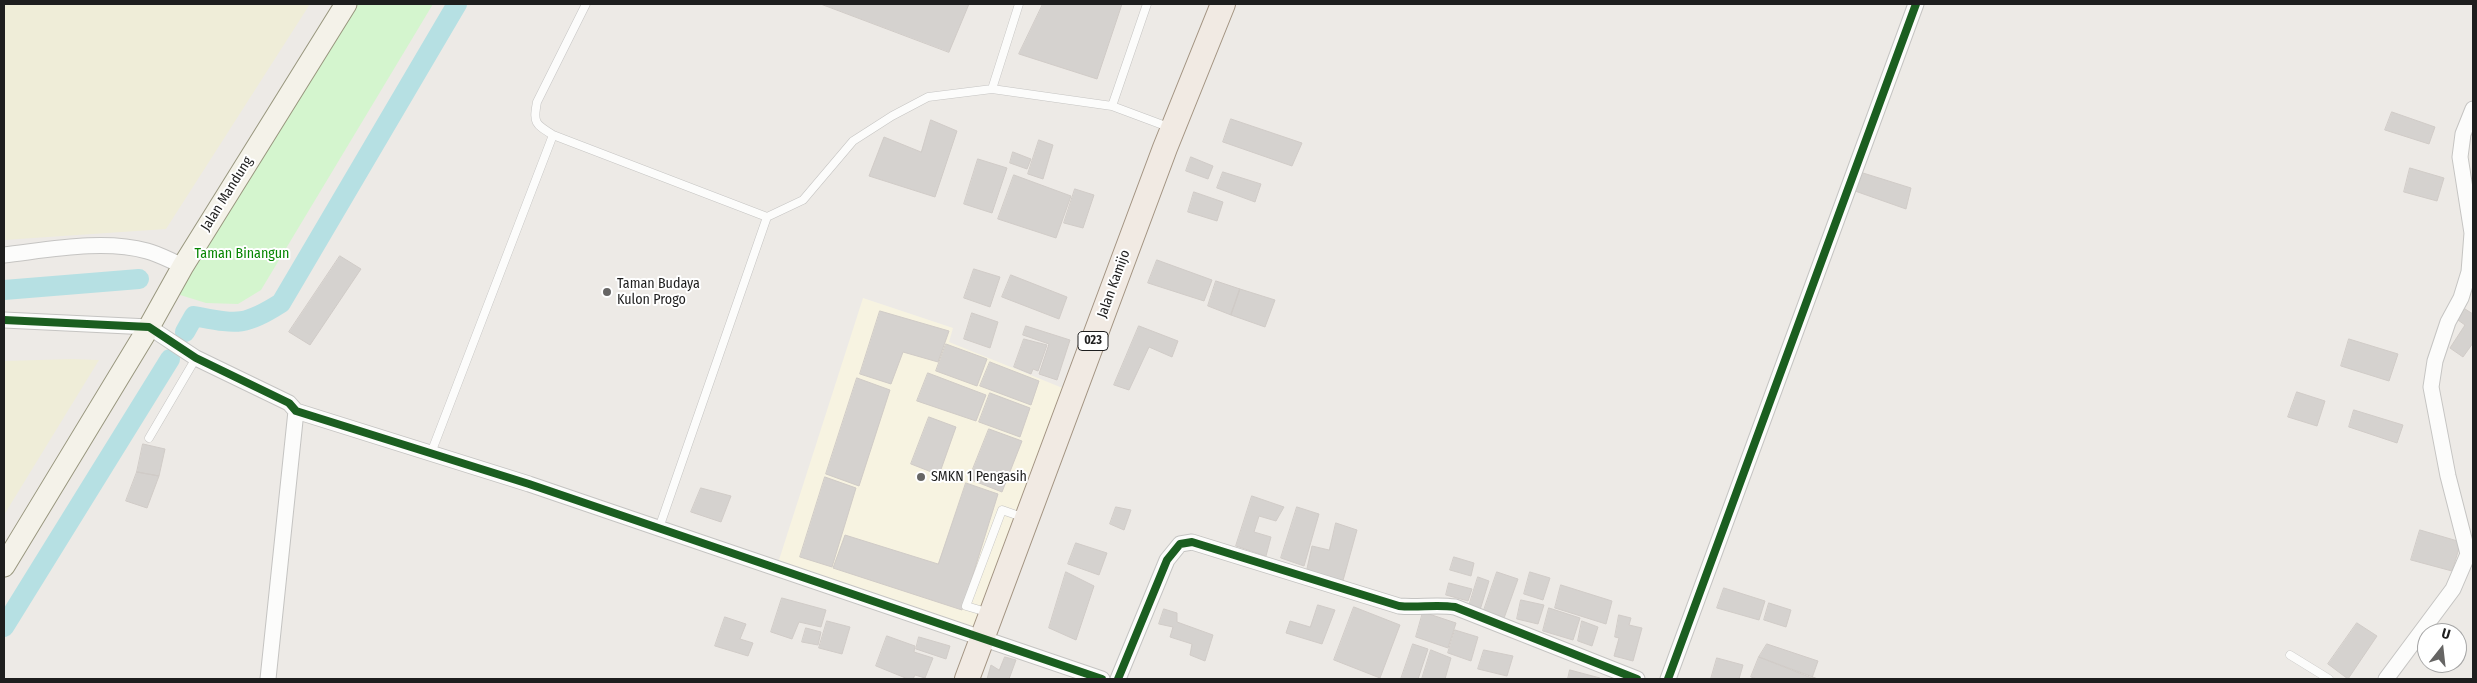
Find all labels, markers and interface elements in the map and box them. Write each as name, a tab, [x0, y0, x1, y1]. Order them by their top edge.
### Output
street label: Jalan Mandung	[197, 154, 257, 234]
park label: Taman Binangun	[195, 246, 289, 262]
street label: Jalan Kamijo	[1094, 248, 1134, 320]
place label: Taman Budaya Kulon Progo	[617, 276, 700, 308]
marker: Taman Budaya Kulon Progo	[601, 286, 613, 298]
road number: 023	[1078, 332, 1108, 351]
place label: SMKN 1 Pengasih	[931, 469, 1027, 485]
marker: SMKN 1 Pengasih	[915, 471, 927, 483]
north arrow	[2417, 623, 2467, 673]
text: U	[2440, 625, 2452, 643]

